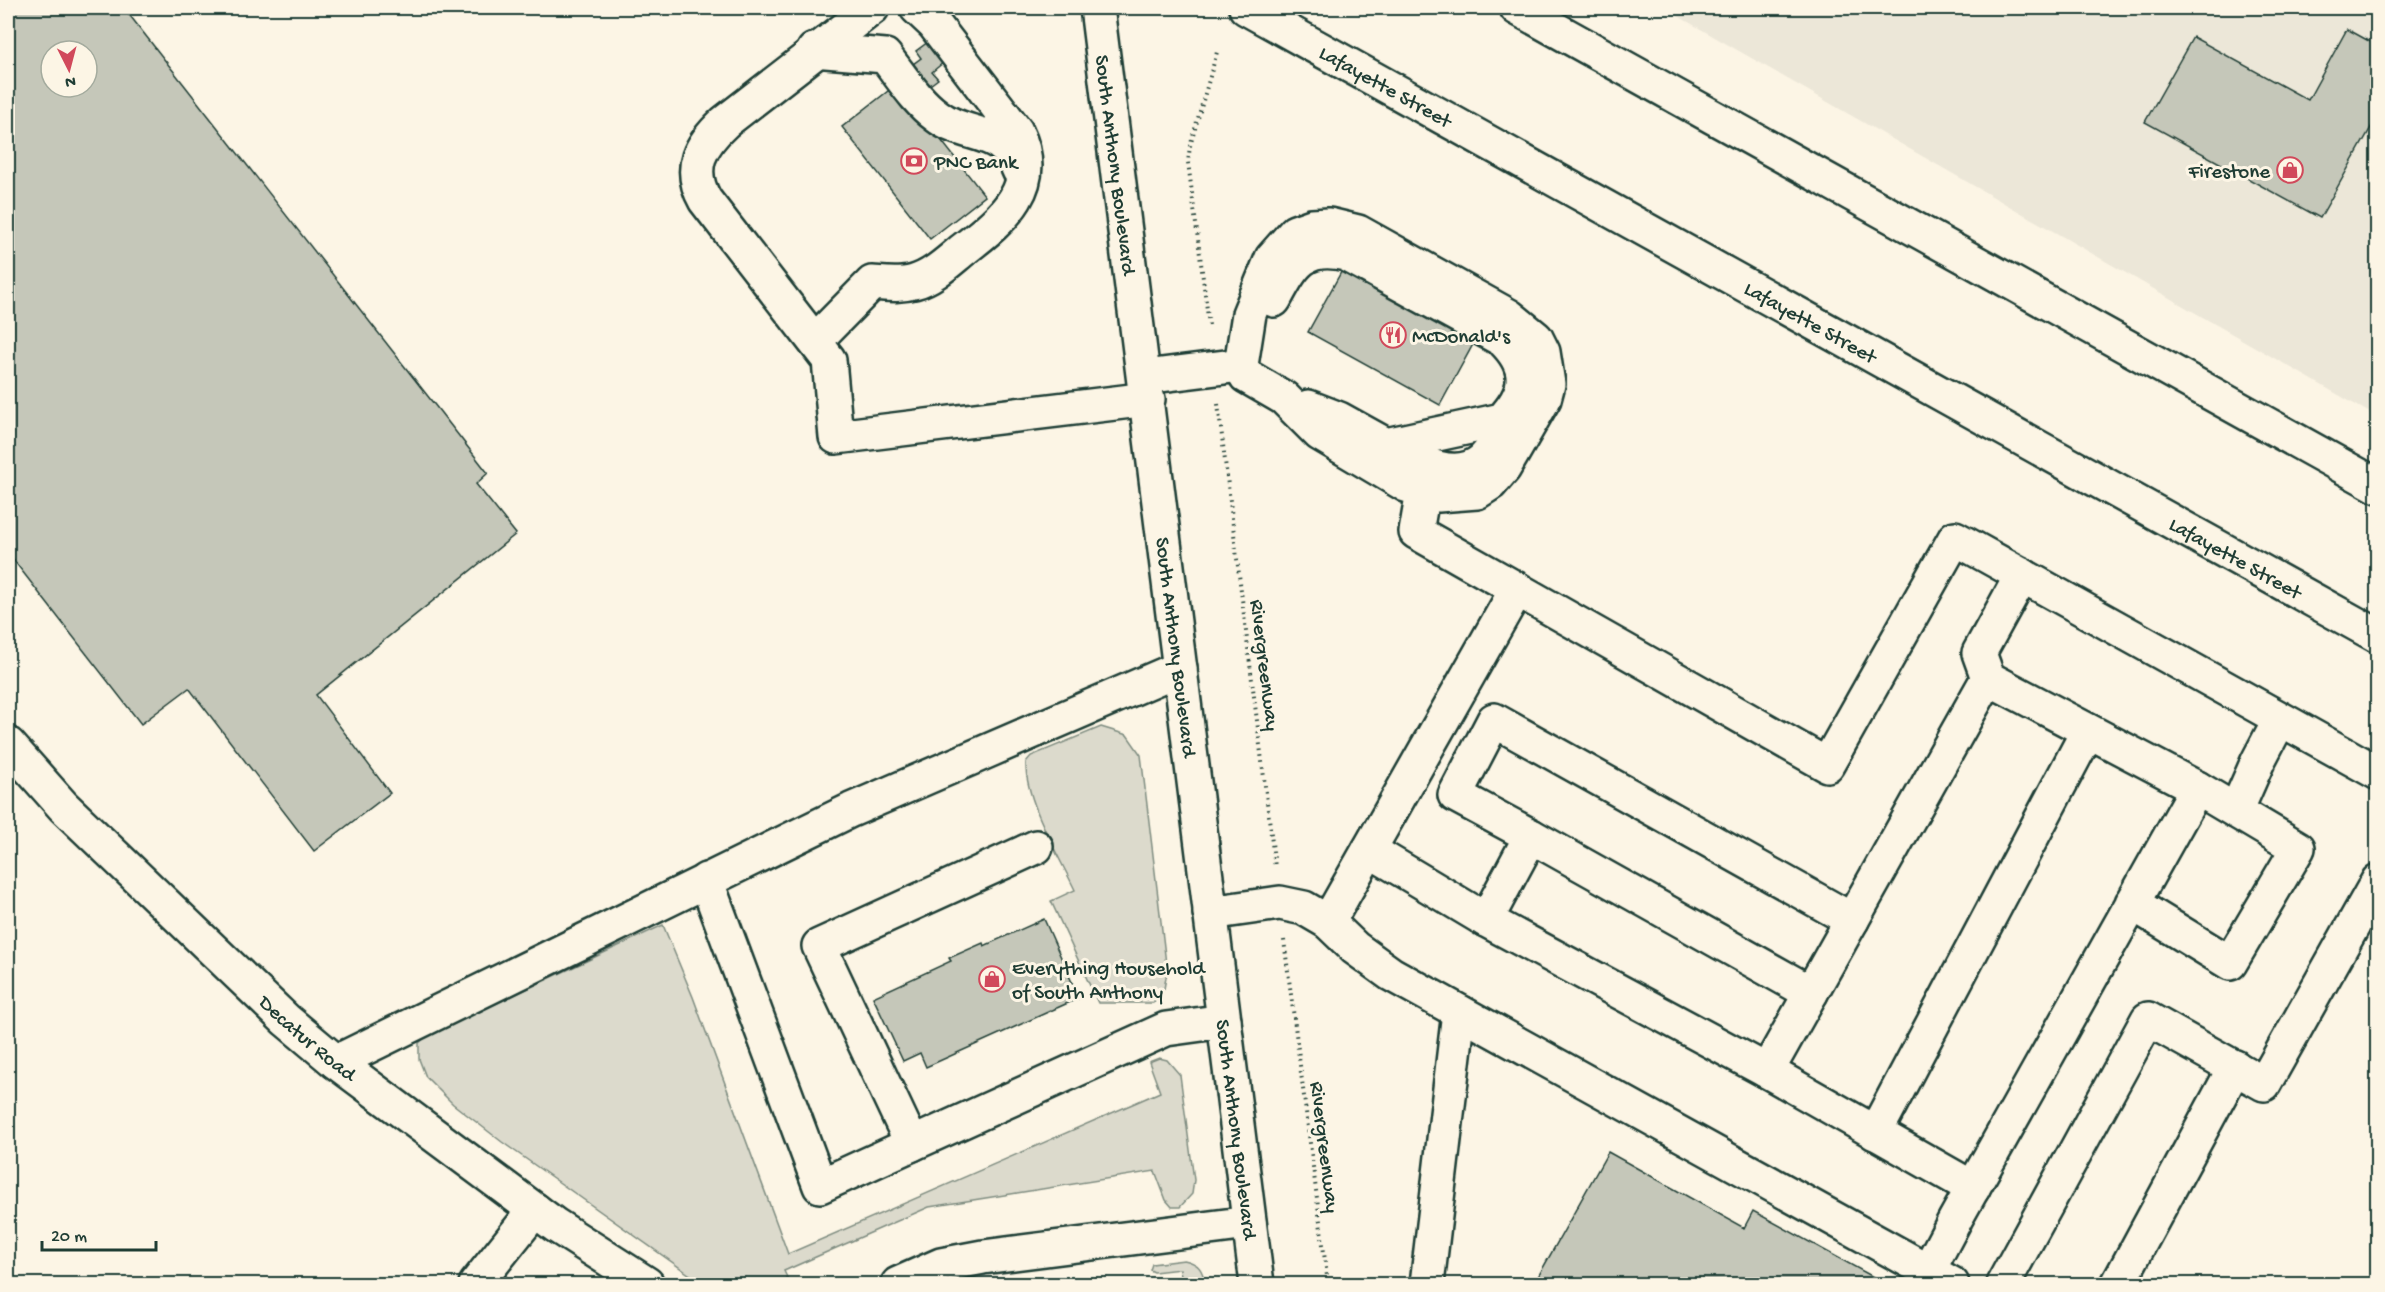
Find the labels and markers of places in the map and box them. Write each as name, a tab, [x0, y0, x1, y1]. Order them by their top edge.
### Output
bank icon: PNC Bank	[899, 146, 929, 176]
place label: PNC Bank	[933, 152, 1020, 177]
shop icon: Firestone	[2275, 155, 2305, 185]
place label: Firestone	[2187, 161, 2271, 186]
restaurant icon: McDonald's	[1378, 320, 1408, 350]
place label: McDonald's	[1412, 326, 1511, 351]
place label: Everything Household of South Anthony	[1012, 958, 1206, 1007]
shop icon: Everything Household of South Anthony	[977, 964, 1007, 994]

